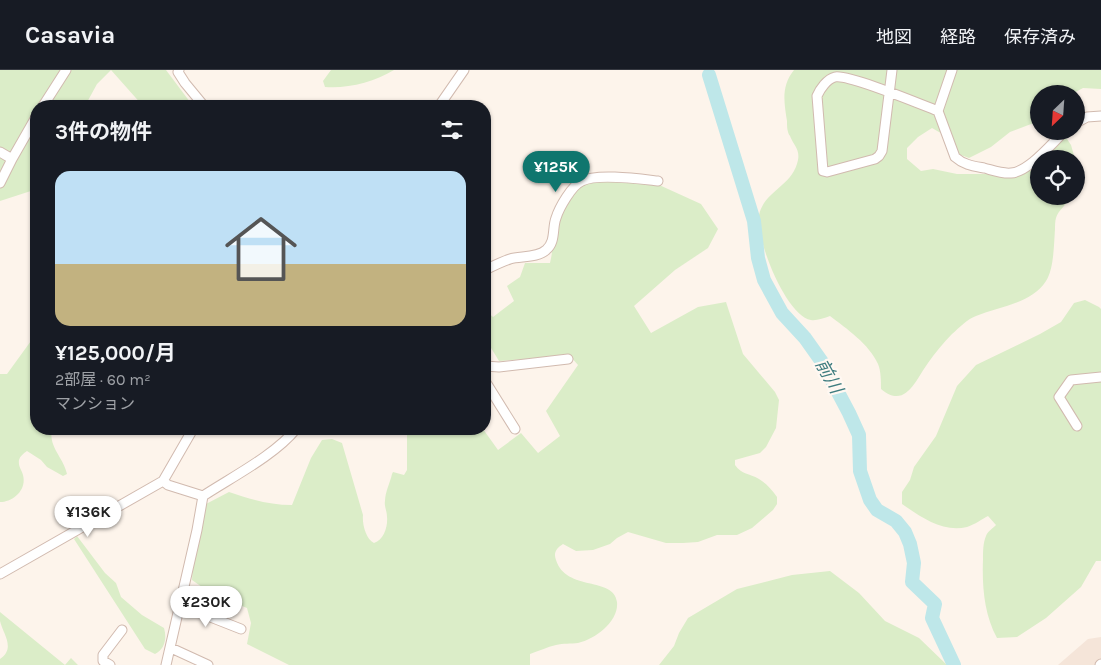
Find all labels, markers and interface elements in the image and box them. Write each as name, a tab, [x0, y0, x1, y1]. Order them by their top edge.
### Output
text: Casavia	[25, 21, 115, 49]
text: 地図	[876, 26, 912, 48]
text: 経路	[940, 26, 976, 48]
text: 保存済み	[1004, 26, 1076, 48]
north arrow	[1030, 85, 1085, 140]
map controls	[1030, 85, 1085, 205]
icon: filters	[438, 116, 466, 144]
text: 3件の物件	[55, 120, 152, 144]
pin: ¥125K	[521, 150, 591, 193]
button: locate	[1030, 150, 1085, 205]
text: ¥125K	[534, 157, 578, 176]
icon: home	[216, 204, 306, 294]
text: ¥125,000/月	[55, 341, 176, 365]
water label: 前川	[811, 355, 848, 399]
text: 2部屋 · 60 m²	[55, 370, 151, 389]
text: マンション	[55, 394, 135, 413]
pin: ¥136K	[53, 496, 123, 538]
text: ¥136K	[65, 502, 111, 521]
pin: ¥230K	[171, 586, 241, 628]
text: ¥230K	[181, 592, 231, 611]

